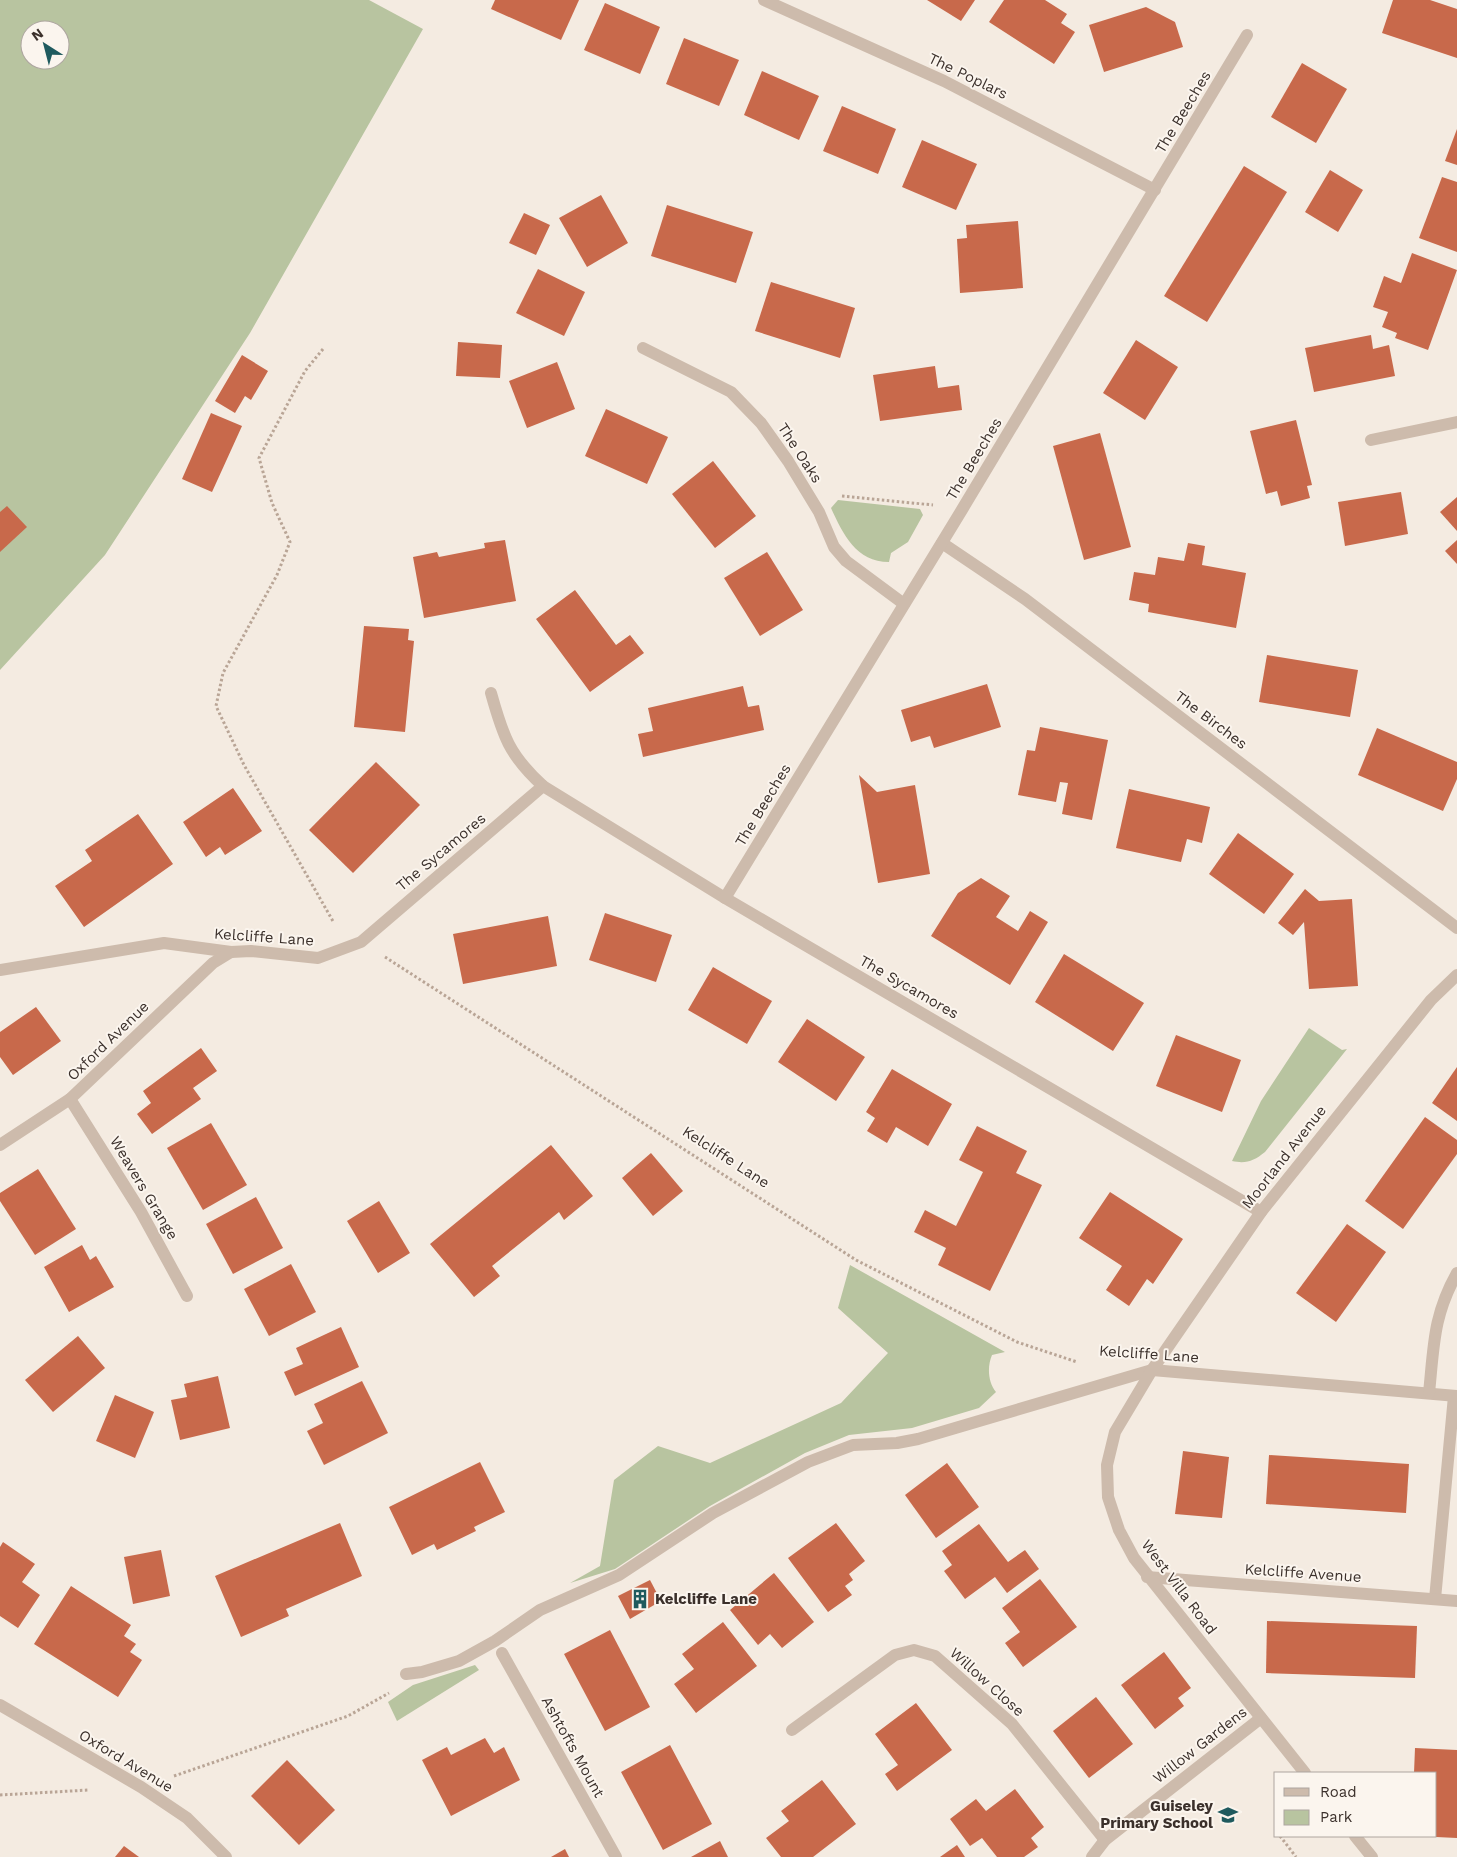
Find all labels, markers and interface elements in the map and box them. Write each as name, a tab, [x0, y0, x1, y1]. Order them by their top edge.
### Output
north arrow	[20, 20, 70, 70]
text: N	[28, 25, 46, 44]
street label: The Poplars	[925, 49, 1011, 103]
street label: The Beeches	[1151, 67, 1215, 157]
street label: The Beeches	[942, 414, 1006, 504]
street label: The Oaks	[774, 420, 826, 486]
street label: The Birches	[1171, 687, 1251, 753]
street label: The Beeches	[731, 760, 795, 850]
street label: The Sycamores	[393, 809, 490, 895]
street label: Kelcliffe Lane	[213, 925, 315, 949]
street label: The Sycamores	[856, 951, 962, 1023]
street label: Oxford Avenue	[63, 998, 153, 1084]
street label: Moorland Avenue	[1238, 1102, 1330, 1212]
street label: Kelcliffe Lane	[679, 1122, 773, 1192]
street label: Weavers Grange	[106, 1133, 182, 1243]
street label: Kelcliffe Lane	[1098, 1342, 1200, 1366]
street label: West Villa Road	[1137, 1536, 1221, 1638]
street label: Kelcliffe Avenue	[1244, 1560, 1362, 1586]
building icon: Kelcliffe Lane	[629, 1588, 651, 1610]
place label: Kelcliffe Lane	[655, 1590, 757, 1608]
street label: Willow Close	[946, 1644, 1028, 1720]
street label: Ashtofts Mount	[538, 1693, 609, 1801]
street label: Willow Gardens	[1149, 1703, 1251, 1787]
street label: Oxford Avenue	[76, 1726, 176, 1796]
legend	[1274, 1772, 1437, 1837]
text: Road	[1320, 1783, 1357, 1801]
place label: Guiseley Primary School	[1100, 1797, 1214, 1832]
school or university icon: Guiseley Primary School	[1217, 1804, 1239, 1826]
text: Park	[1320, 1808, 1353, 1826]

